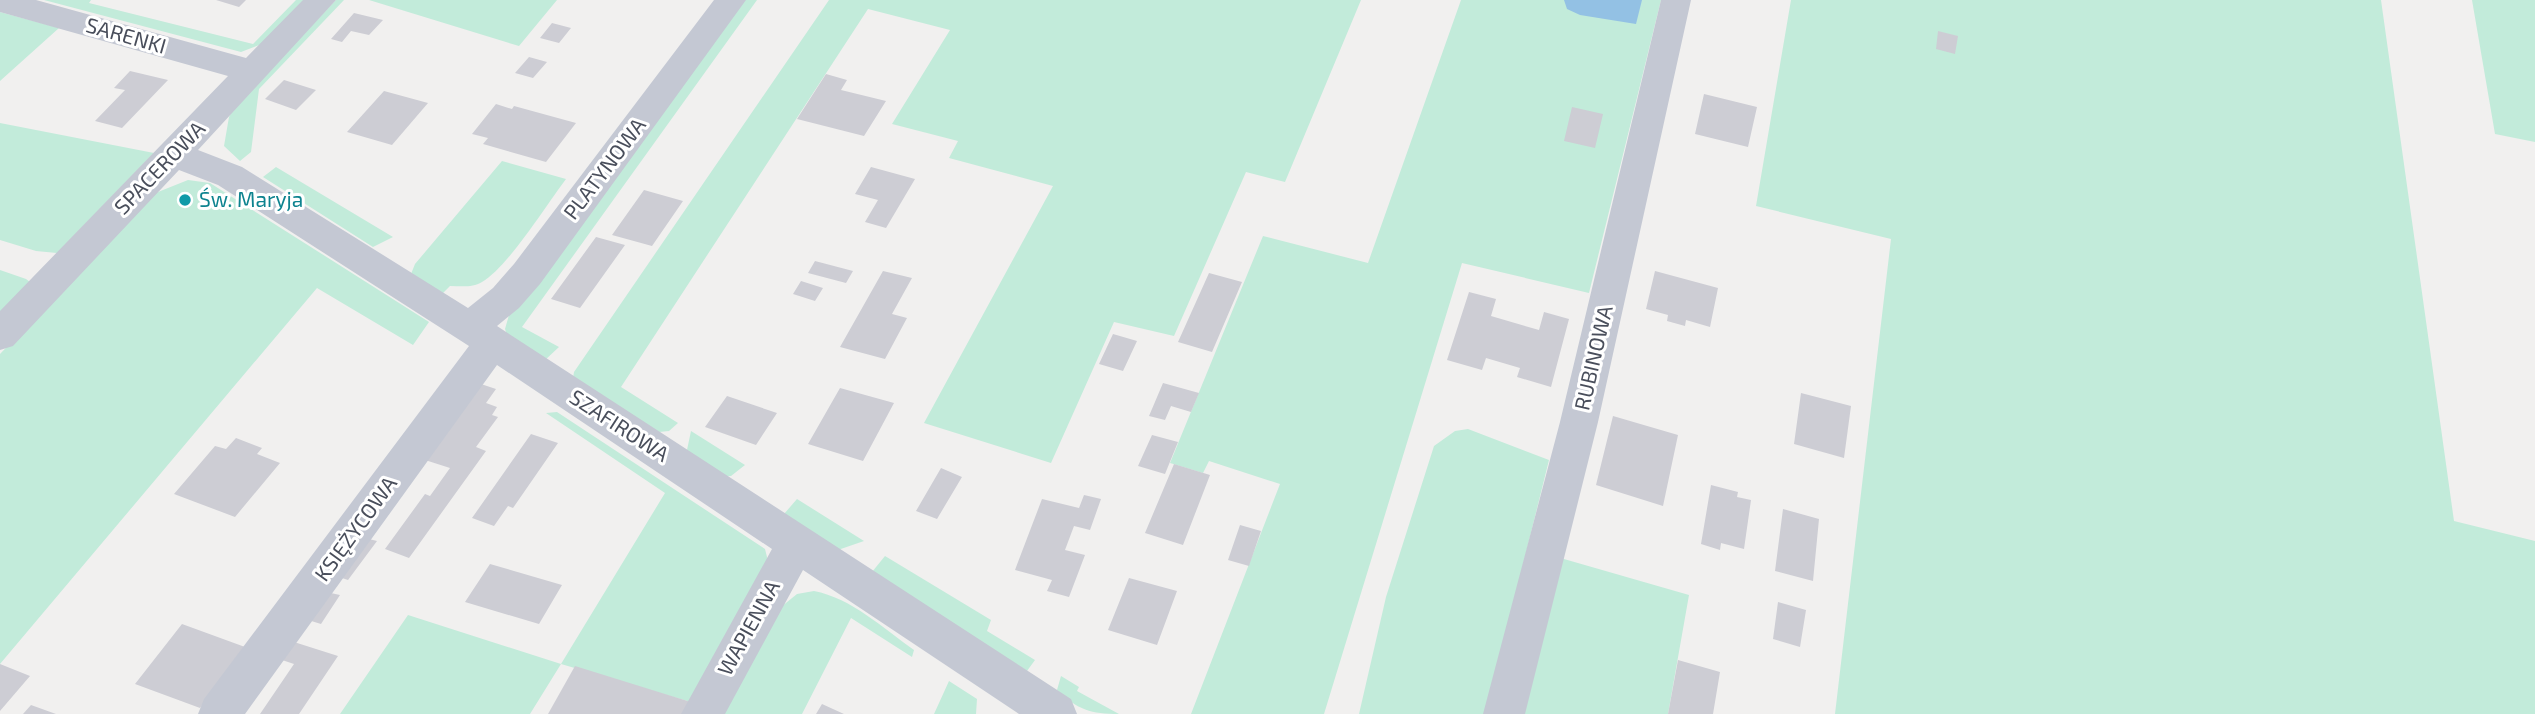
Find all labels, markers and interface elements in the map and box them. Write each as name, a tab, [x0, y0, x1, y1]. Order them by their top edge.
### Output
street label: SARENKI	[83, 11, 169, 58]
street label: PLATYNOWA	[558, 112, 650, 224]
street label: SPACEROWA	[108, 115, 209, 219]
place label: Św. Maryja	[199, 186, 303, 212]
marker: Św. Maryja	[177, 192, 193, 208]
street label: RUBINOWA	[1568, 303, 1617, 413]
street label: SZAFIROWA	[566, 383, 674, 466]
street label: KSIĘŻYCOWA	[308, 471, 401, 585]
street label: WAPIENNA	[711, 575, 784, 679]

